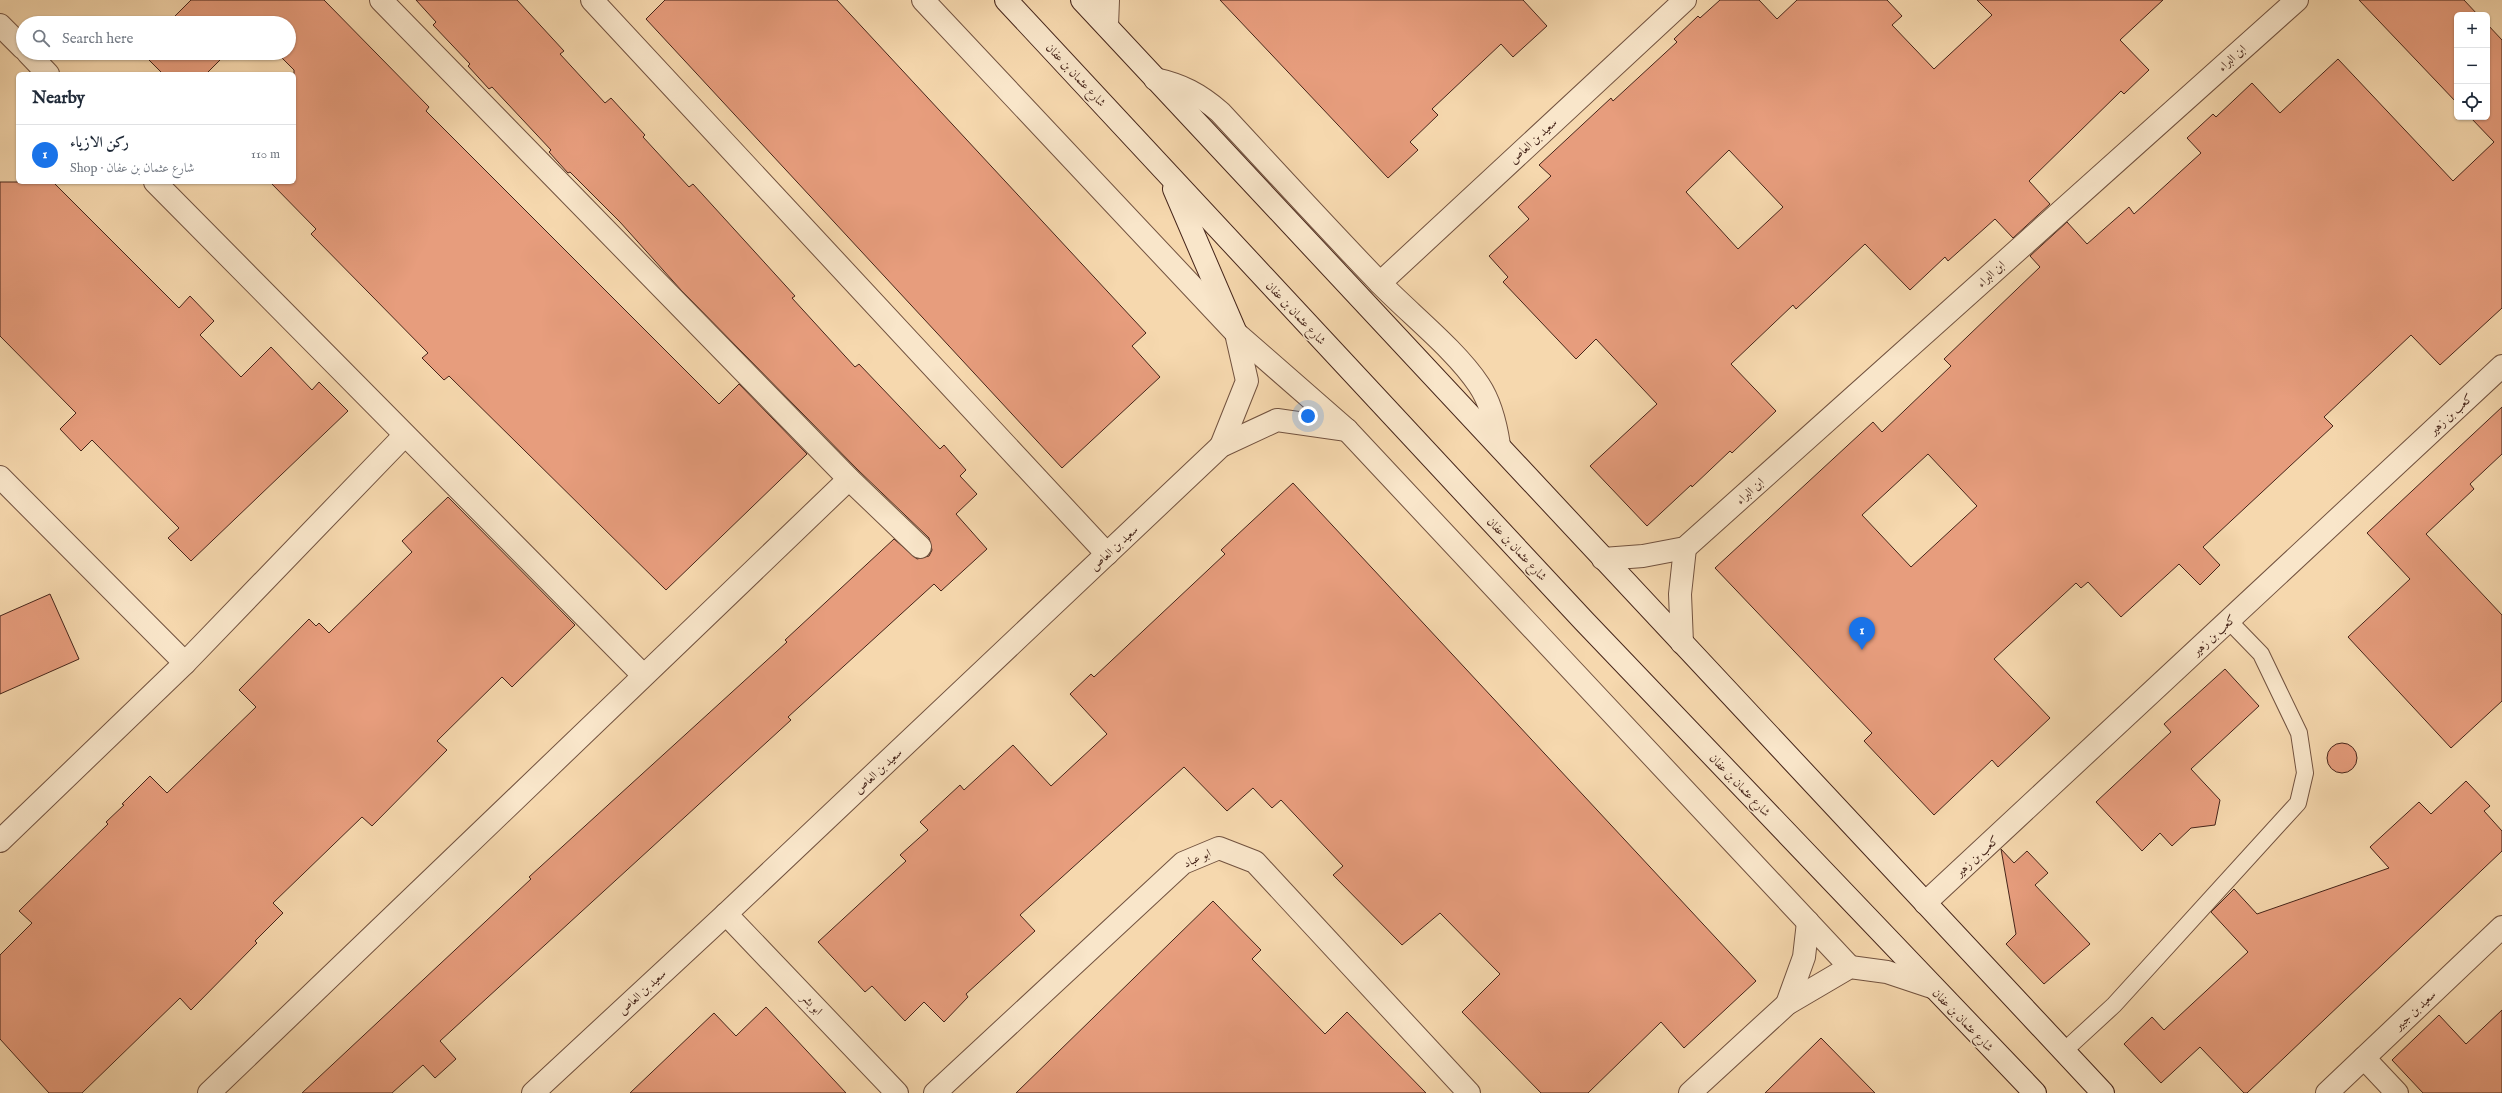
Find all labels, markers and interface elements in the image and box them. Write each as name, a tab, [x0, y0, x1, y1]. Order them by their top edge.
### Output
map controls	[2454, 12, 2490, 120]
button: +	[2454, 12, 2490, 48]
search box	[16, 16, 296, 60]
icon: search	[30, 27, 52, 49]
text: Search here	[62, 29, 133, 48]
street label: شارع عثمان بن عفان	[1040, 40, 1109, 112]
street label: ابن البراء	[2215, 42, 2250, 75]
button: −	[2454, 48, 2490, 84]
button: locate	[2454, 84, 2490, 120]
text: Nearby	[32, 88, 85, 109]
street label: سعيد بن العاص	[1506, 115, 1561, 167]
text: ركن الازياء	[70, 133, 129, 152]
text: 1	[43, 146, 47, 163]
text: 110 m	[251, 146, 280, 163]
text: Shop · شارع عثمان بن عفان	[70, 160, 194, 177]
street label: ابن البراء	[1974, 258, 2009, 291]
street label: شارع عثمان بن عفان	[1260, 278, 1329, 350]
street label: كعب بن زهير	[2425, 390, 2476, 440]
your location	[1298, 406, 1318, 426]
street label: ابن البراء	[1733, 475, 1768, 508]
street label: شارع عثمان بن عفان	[1481, 514, 1550, 586]
street label: سعيد بن العاص	[1087, 522, 1142, 574]
street label: كعب بن زهير	[2188, 611, 2239, 661]
pin: 1	[1849, 617, 1875, 650]
street label: سعيد بن العاص	[851, 745, 906, 797]
street label: شارع عثمان بن عفان	[1704, 751, 1773, 822]
street label: كعب بن زهير	[1951, 832, 2002, 882]
street label: ابو عباد	[1181, 845, 1214, 871]
street label: سعيد بن العاص	[615, 966, 670, 1018]
street label: شارع عثمان بن عفان	[1927, 986, 1996, 1057]
street label: سعيد بن جبير	[2390, 987, 2439, 1035]
street label: ابو بشر	[796, 989, 826, 1019]

